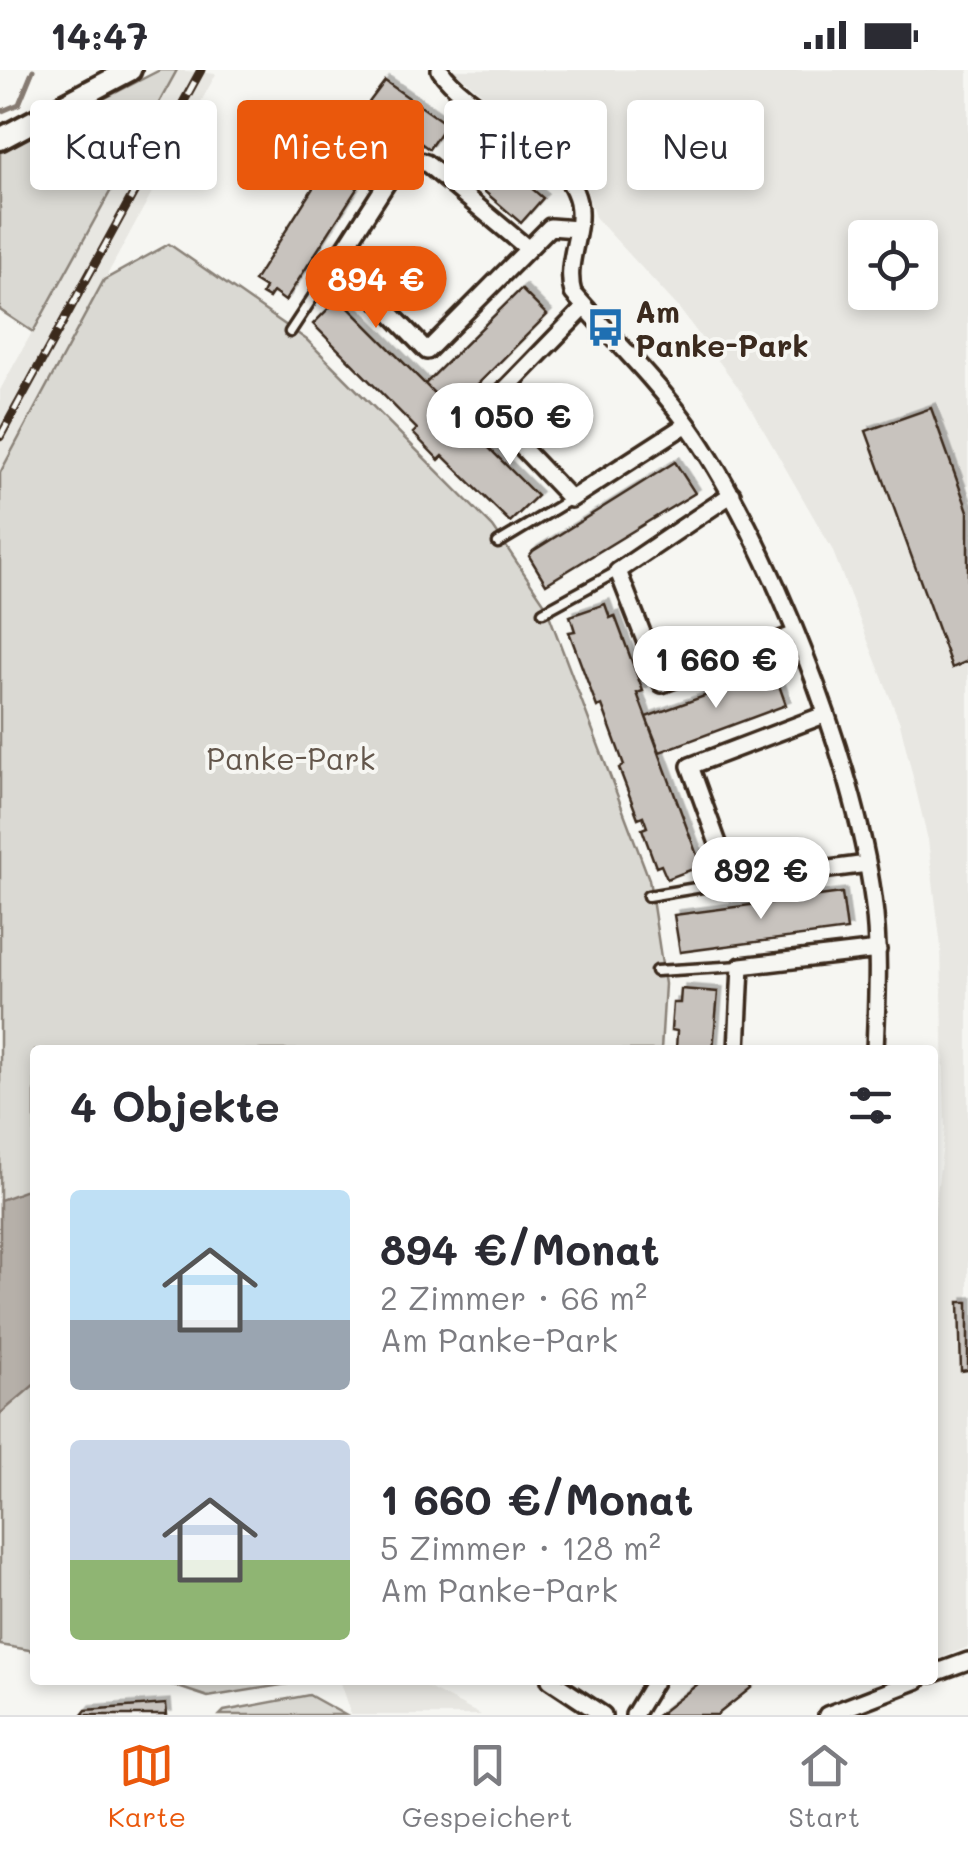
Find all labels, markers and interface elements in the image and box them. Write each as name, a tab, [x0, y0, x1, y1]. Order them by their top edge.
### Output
text: 14:47	[50, 10, 148, 60]
chip: Kaufen	[30, 100, 217, 190]
chip: Mieten	[237, 100, 424, 190]
chip: Filter	[444, 100, 607, 190]
chip: Neu	[627, 100, 764, 190]
map controls	[848, 220, 938, 310]
button: locate	[848, 220, 938, 310]
pin: 894 €	[306, 246, 446, 331]
text: 894 €	[328, 257, 424, 299]
place label: Am Panke-Park	[635, 291, 809, 365]
bus stop icon: Am Panke-Park	[584, 307, 626, 349]
pin: 1 050 €	[418, 383, 602, 468]
text: 1 050 €	[448, 394, 572, 436]
pin: 1 660 €	[624, 626, 808, 711]
text: 1 660 €	[655, 637, 777, 679]
park label: Panke-Park	[207, 738, 375, 778]
pin: 892 €	[691, 837, 831, 922]
text: 892 €	[714, 848, 808, 890]
text: 4 Objekte	[70, 1078, 280, 1133]
icon: filters	[843, 1078, 898, 1133]
text: 894 €/Monat	[380, 1221, 660, 1276]
icon: home	[150, 1230, 270, 1350]
text: 2 Zimmer · 66 m²	[380, 1276, 647, 1318]
text: Am Panke-Park	[380, 1318, 618, 1360]
text: 1 660 €/Monat	[380, 1471, 693, 1526]
icon: home	[150, 1480, 270, 1600]
text: 5 Zimmer · 128 m²	[380, 1526, 661, 1568]
text: Am Panke-Park	[380, 1568, 618, 1610]
tab: Karte	[108, 1738, 186, 1834]
tab: Gespeichert	[402, 1738, 573, 1834]
tab: Start	[788, 1738, 860, 1834]

